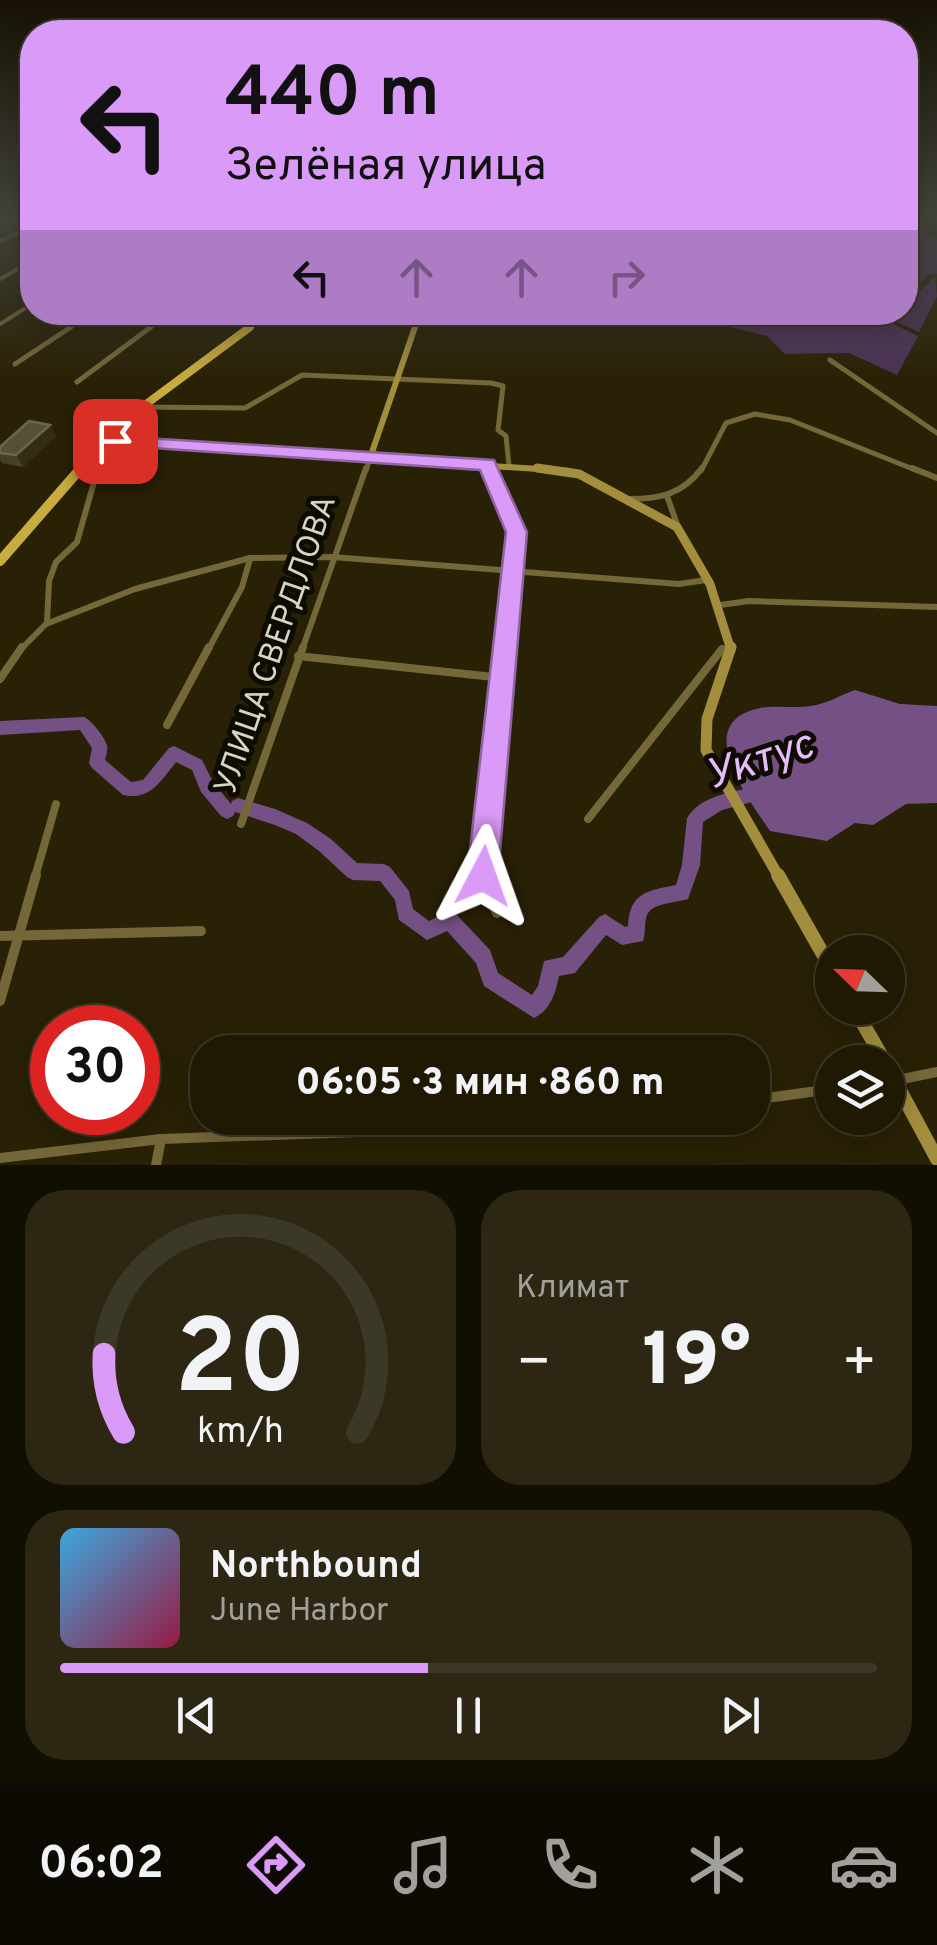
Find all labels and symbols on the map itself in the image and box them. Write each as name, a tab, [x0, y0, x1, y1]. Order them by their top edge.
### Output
pin	[73, 399, 158, 484]
street label: УЛИЦА СВЕРДЛОВА	[207, 490, 347, 800]
water label: Уктус	[699, 720, 821, 804]
position arrow	[431, 824, 535, 928]
north arrow	[815, 935, 905, 1025]
speed limit sign: 30	[30, 1005, 160, 1135]

